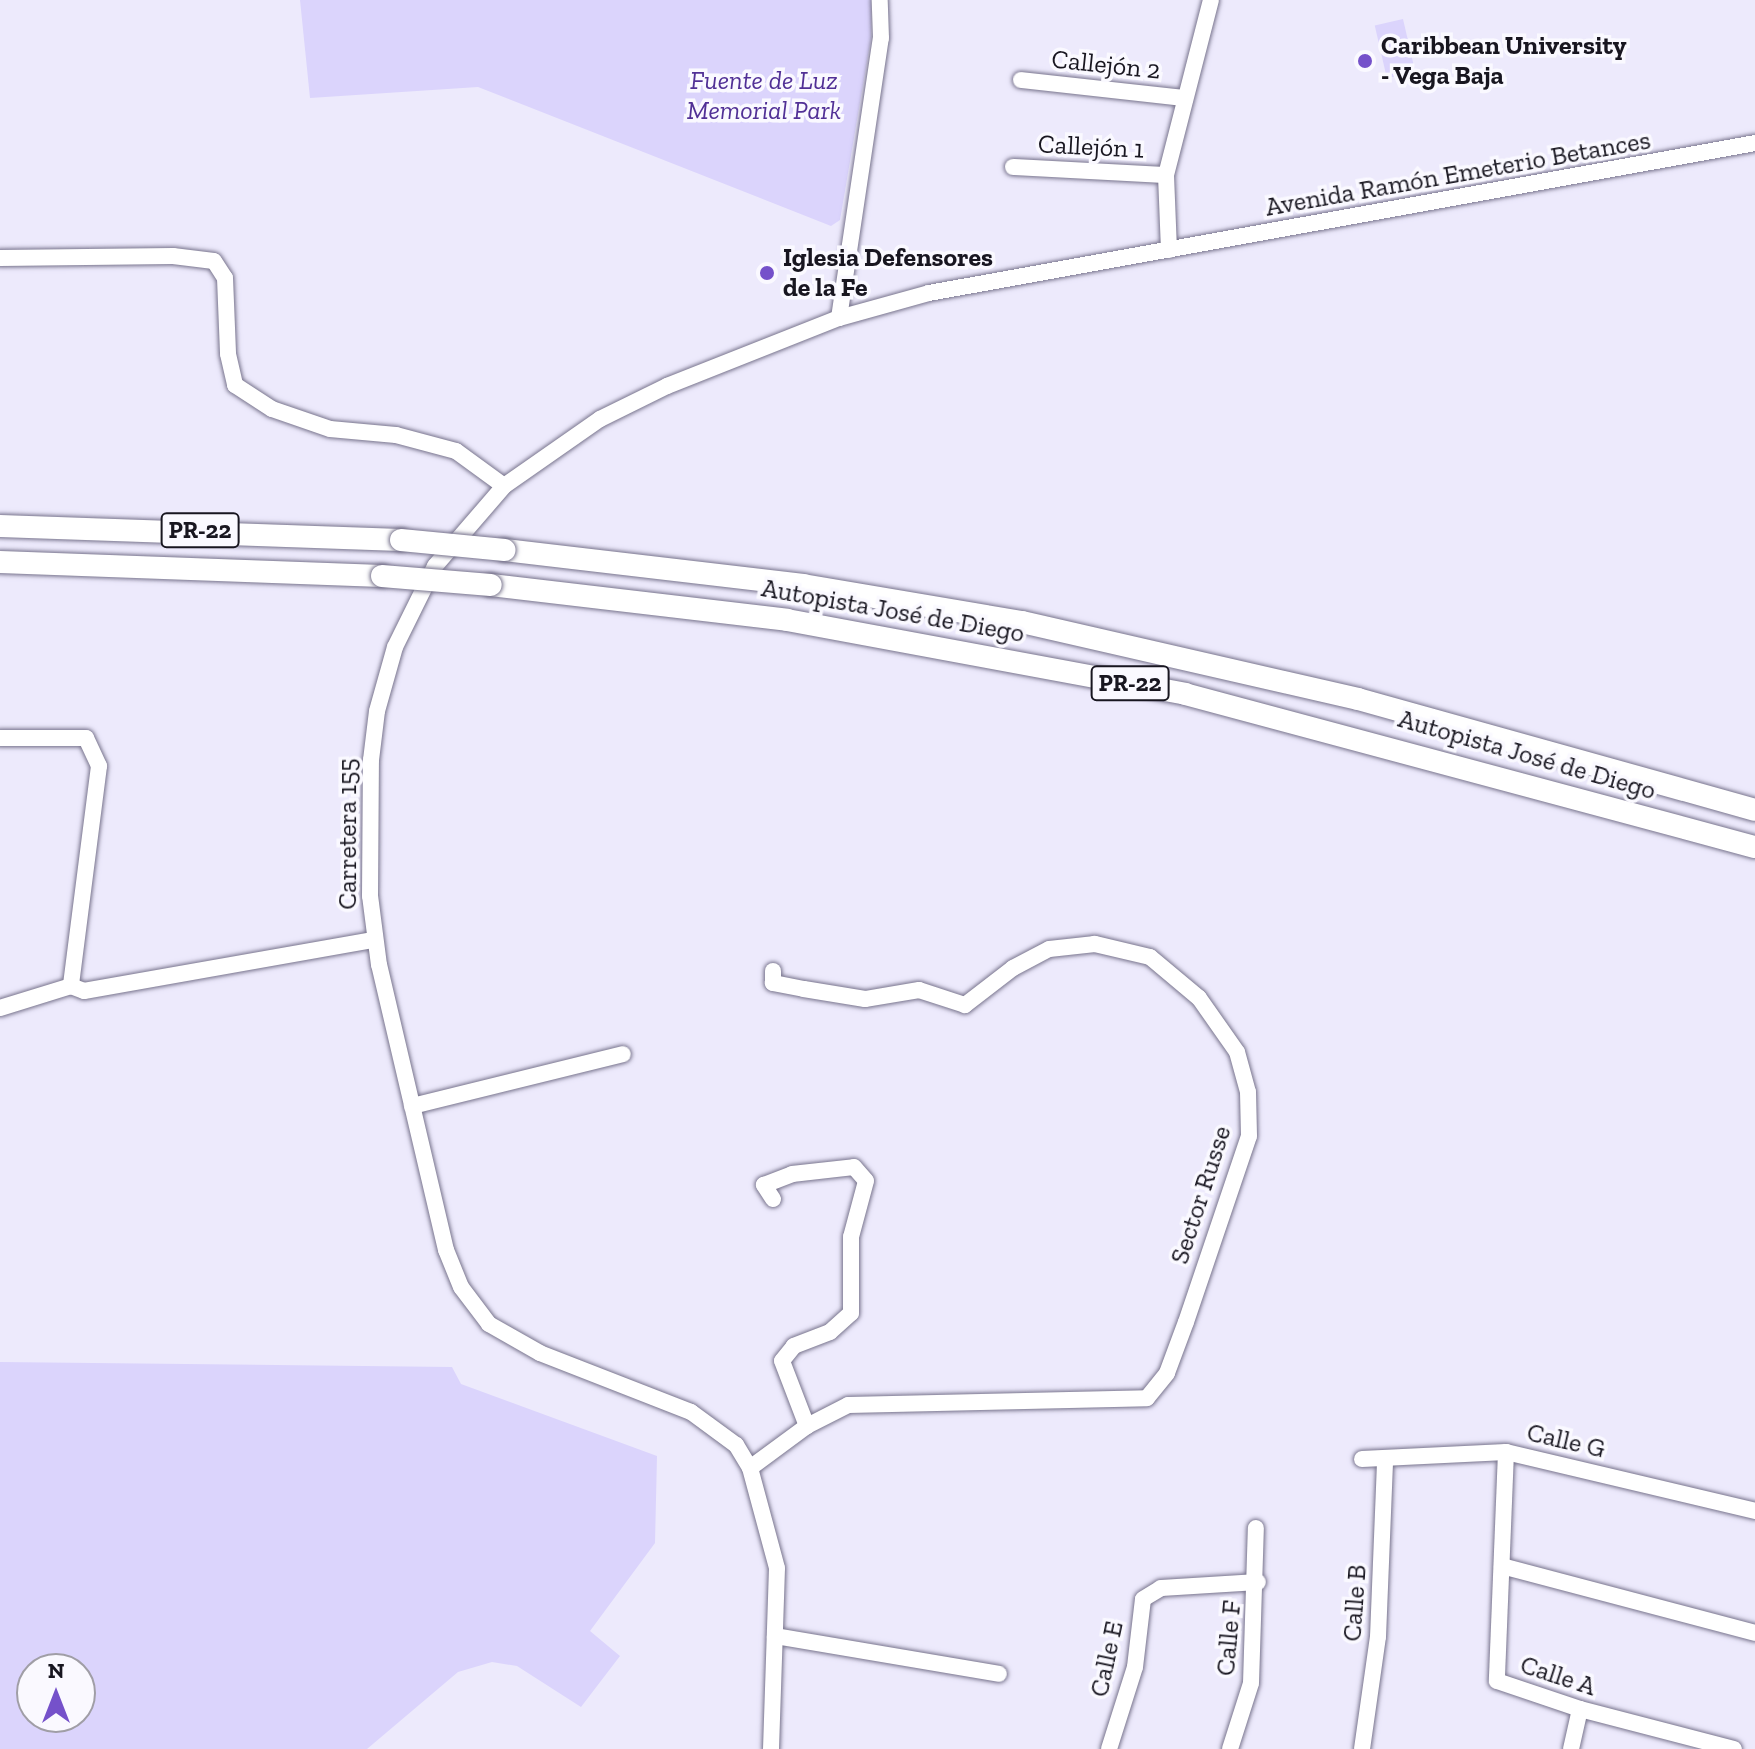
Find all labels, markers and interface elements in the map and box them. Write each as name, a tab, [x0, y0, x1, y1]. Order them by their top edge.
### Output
place label: Caribbean University - Vega Baja	[1381, 30, 1627, 92]
street label: Callejón 2	[1050, 44, 1162, 86]
marker: Caribbean University - Vega Baja	[1356, 52, 1374, 70]
park label: Fuente de Luz Memorial Park	[687, 65, 841, 126]
street label: Avenida Ramón Emeterio Betances	[1263, 125, 1653, 223]
street label: Callejón 1	[1037, 129, 1145, 165]
place label: Iglesia Defensores de la Fe	[783, 242, 993, 304]
marker: Iglesia Defensores de la Fe	[758, 264, 776, 282]
road number: PR-22	[160, 510, 240, 550]
street label: Autopista José de Diego	[759, 572, 1027, 650]
road number: PR-22	[1090, 663, 1170, 703]
street label: Autopista José de Diego	[1394, 703, 1660, 807]
street label: Carretera 155	[332, 758, 364, 910]
street label: Sector Russe	[1164, 1122, 1238, 1268]
street label: Calle G	[1524, 1417, 1608, 1465]
street label: Calle B	[1337, 1563, 1373, 1643]
street label: Calle F	[1210, 1599, 1248, 1677]
street label: Calle E	[1084, 1618, 1130, 1700]
street label: Calle A	[1516, 1649, 1600, 1703]
north arrow	[16, 1653, 96, 1733]
text: N	[48, 1657, 64, 1684]

